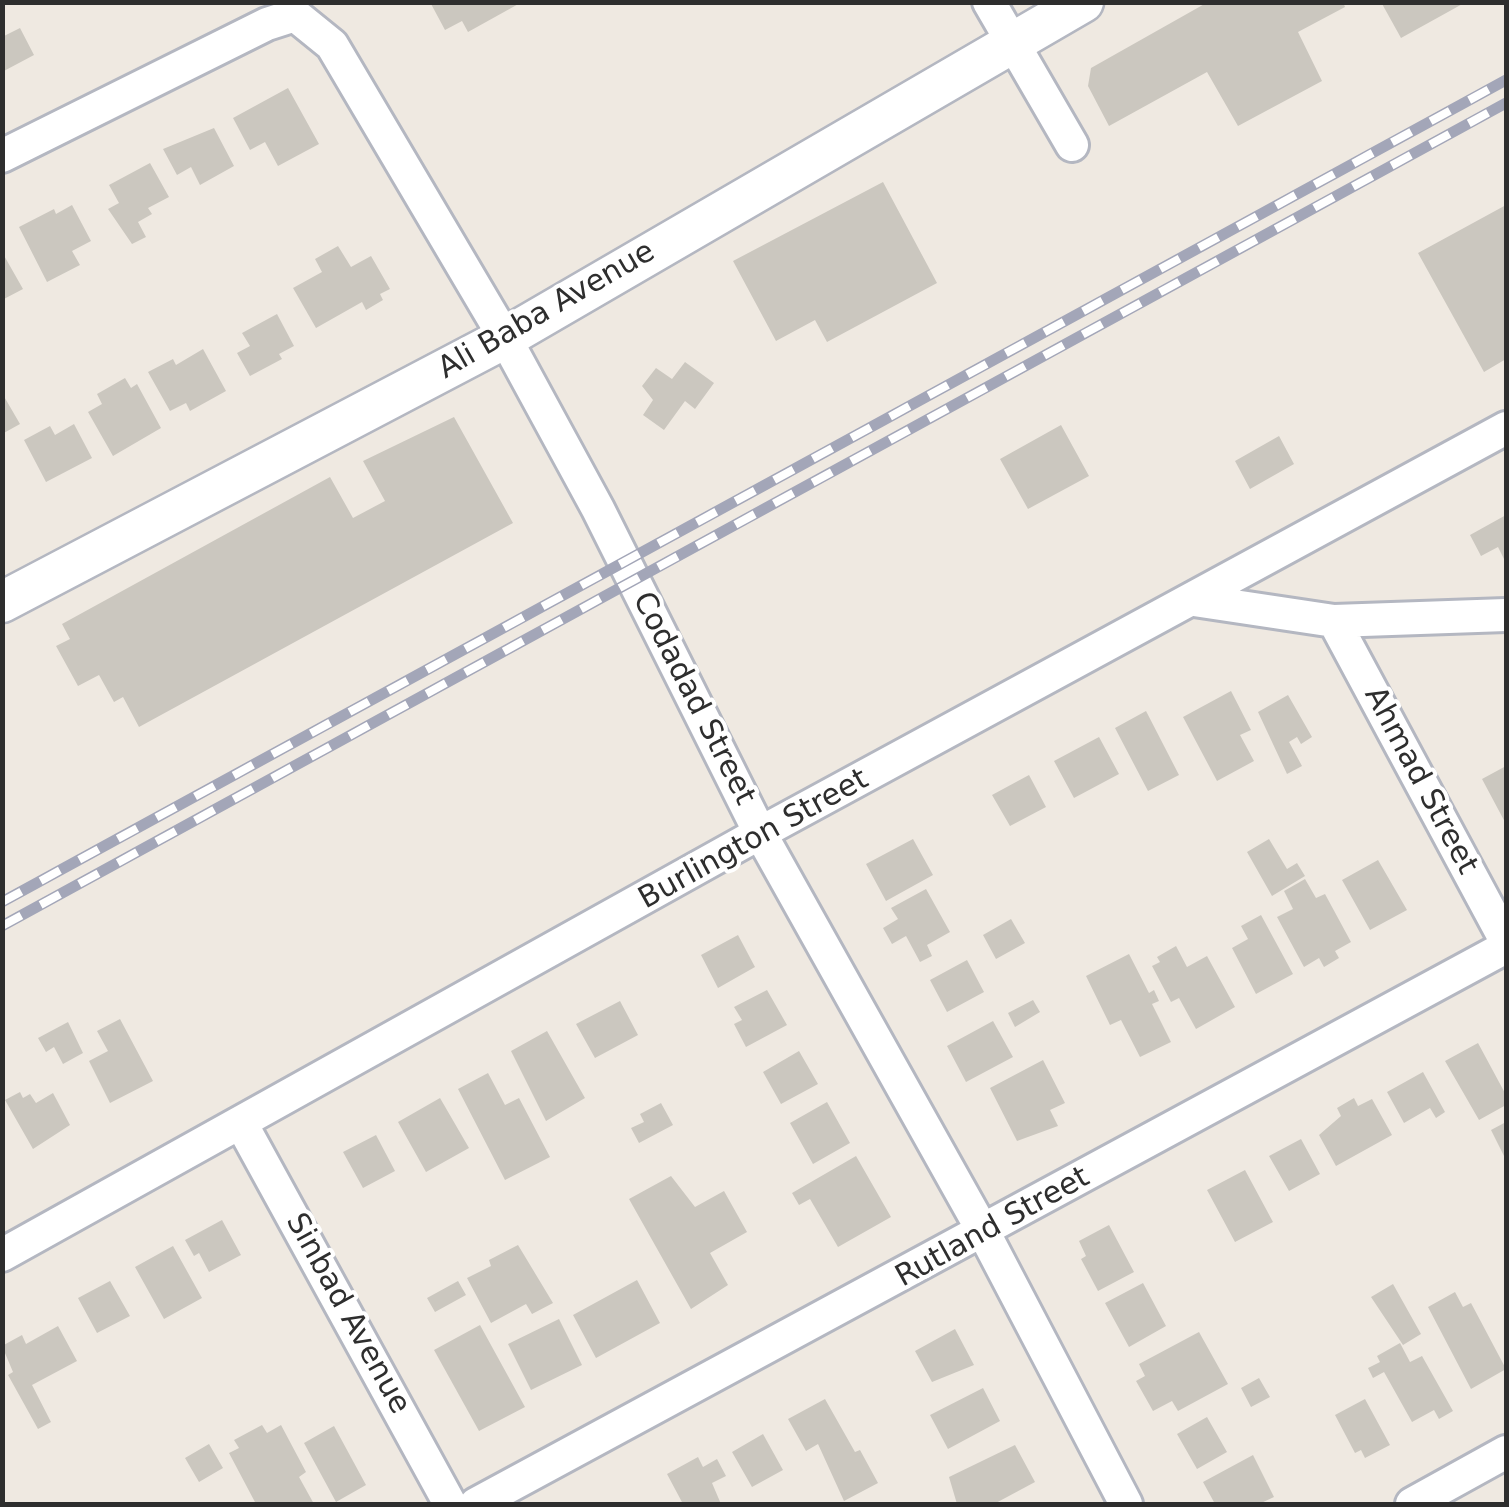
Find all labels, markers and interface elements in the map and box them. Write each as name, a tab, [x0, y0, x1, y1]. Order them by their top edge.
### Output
street label: Ali Baba Avenue	[432, 234, 662, 388]
street label: Codadad Street	[624, 587, 762, 811]
street label: Ahmad Street	[1356, 681, 1484, 881]
street label: Burlington Street	[633, 762, 875, 918]
street label: Rutland Street	[890, 1160, 1096, 1296]
street label: Sinbad Avenue	[277, 1207, 417, 1421]

